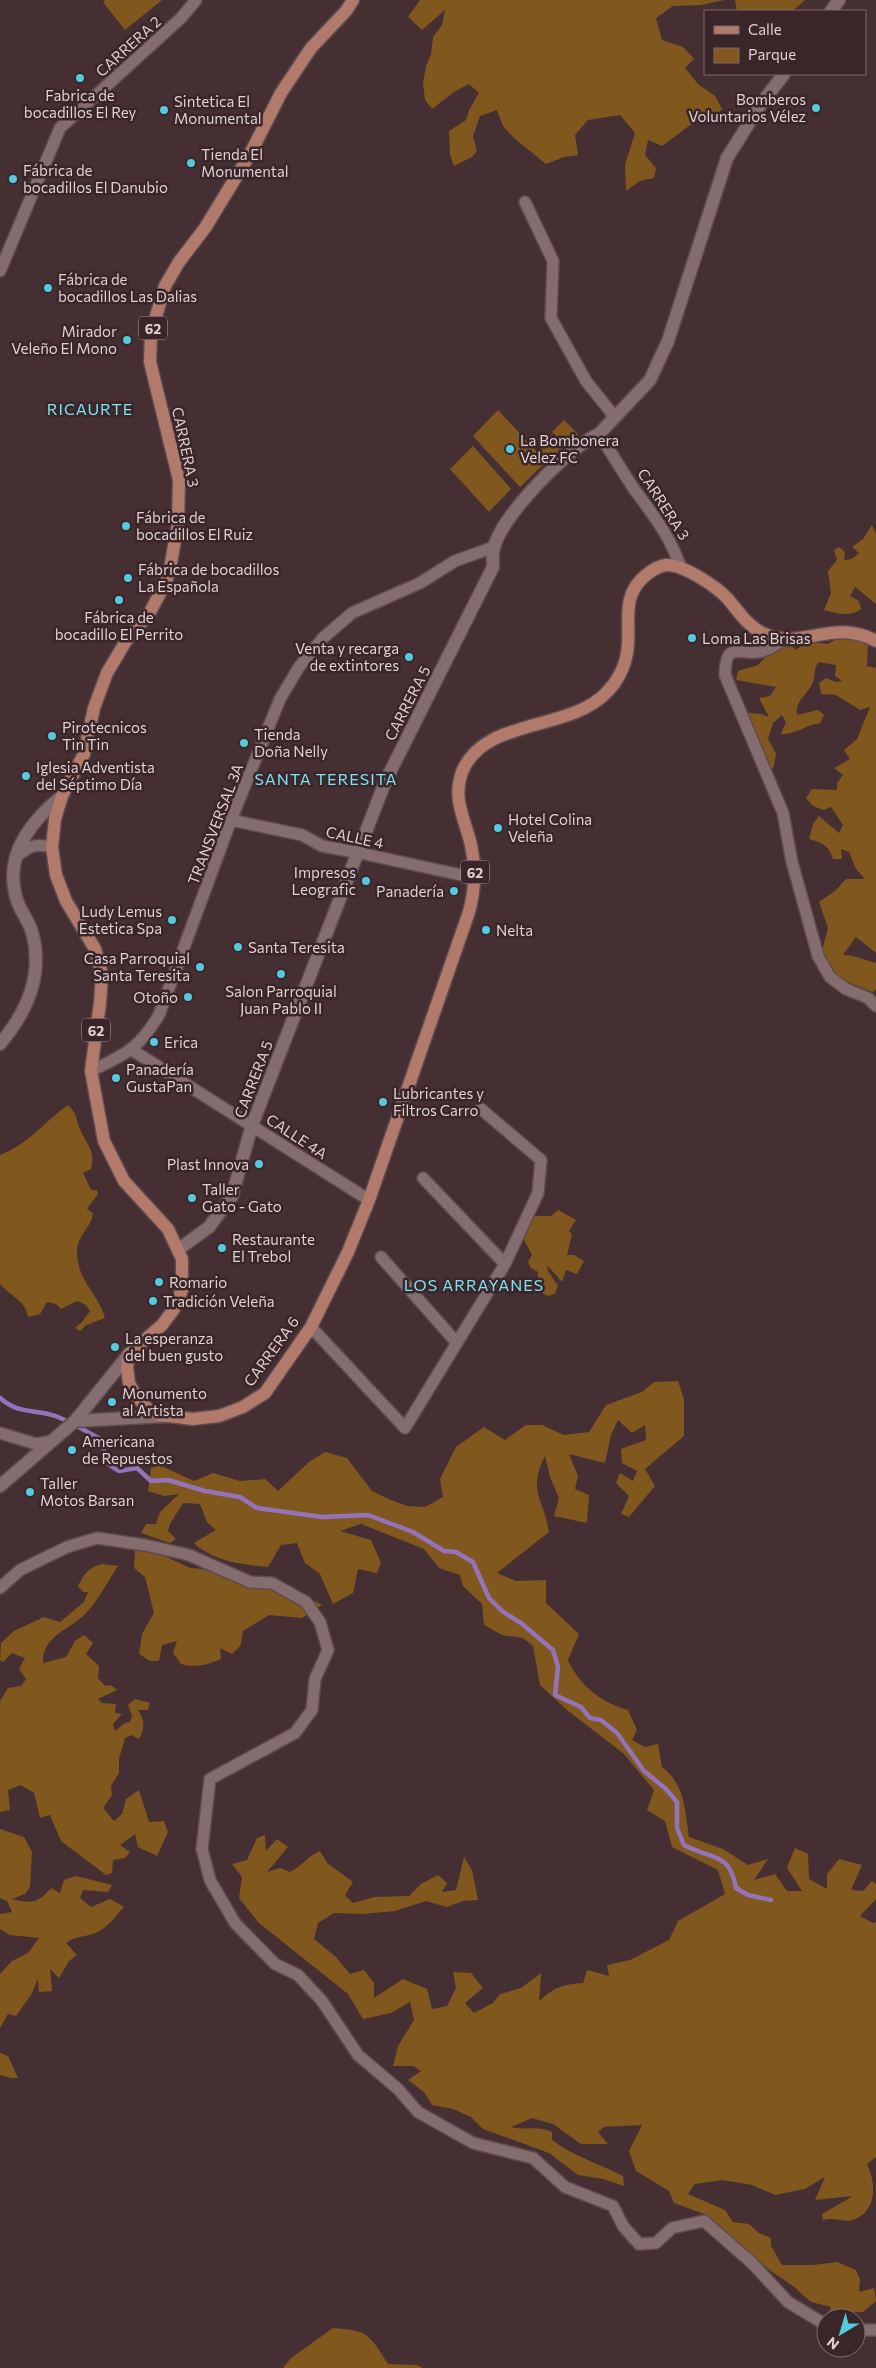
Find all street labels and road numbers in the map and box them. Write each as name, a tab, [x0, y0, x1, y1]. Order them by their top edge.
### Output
street label: CARRERA 2	[92, 12, 164, 80]
road number: 62	[139, 316, 167, 339]
street label: CARRERA 3	[169, 405, 203, 489]
street label: CARRERA 3	[634, 465, 694, 543]
street label: CARRERA 5	[380, 663, 434, 743]
street label: TRANSVERSAL 3A	[184, 761, 246, 887]
street label: CALLE 4	[324, 822, 386, 852]
road number: 62	[461, 860, 489, 884]
road number: 62	[82, 1018, 110, 1042]
street label: CARRERA 5	[230, 1038, 276, 1120]
street label: CALLE 4A	[263, 1110, 331, 1162]
street label: CARRERA 6	[240, 1313, 302, 1389]

